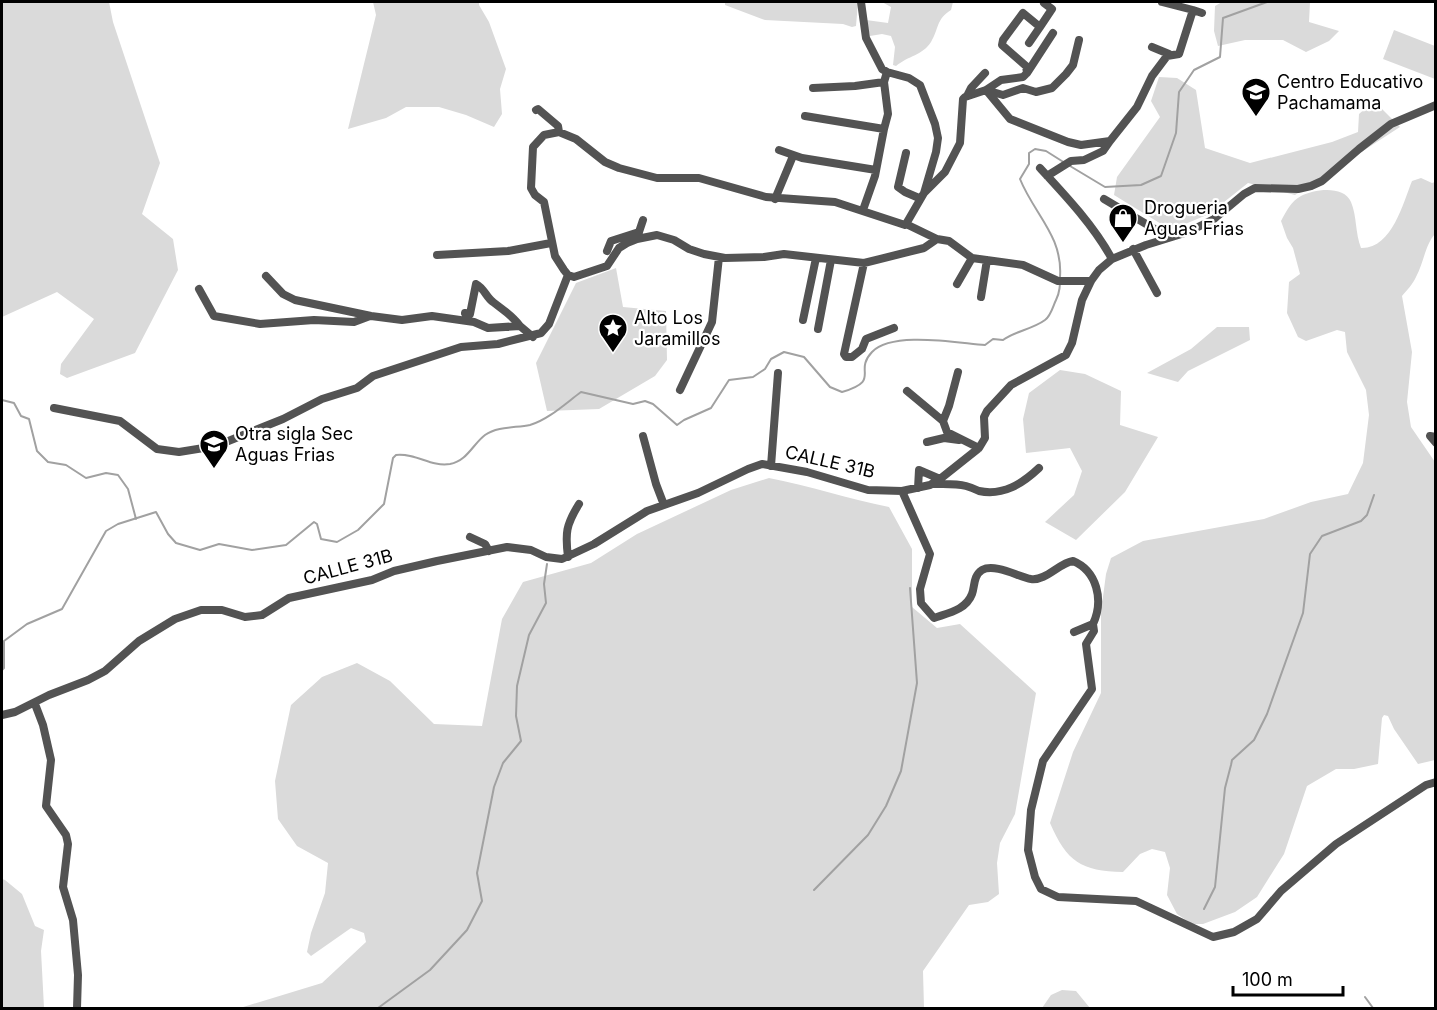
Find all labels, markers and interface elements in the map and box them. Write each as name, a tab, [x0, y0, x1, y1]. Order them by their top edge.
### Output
place label: Centro Educativo Pachamama	[1277, 71, 1423, 113]
school or university icon: Centro Educativo Pachamama	[1240, 76, 1272, 118]
place label: Drogueria Aguas Frias	[1144, 197, 1244, 239]
shop icon: Drogueria Aguas Frias	[1107, 202, 1139, 244]
place label: Alto Los Jaramillos	[634, 307, 720, 349]
place icon: Alto Los Jaramillos	[597, 312, 629, 354]
place label: Otra sigla Sec Aguas Frias	[235, 423, 353, 465]
school or university icon: Otra sigla Sec Aguas Frias	[198, 428, 230, 470]
street label: CALLE 31B	[783, 441, 877, 482]
street label: CALLE 31B	[301, 545, 395, 589]
scale bar	[1233, 959, 1342, 997]
text: 100 m	[1242, 969, 1293, 990]

